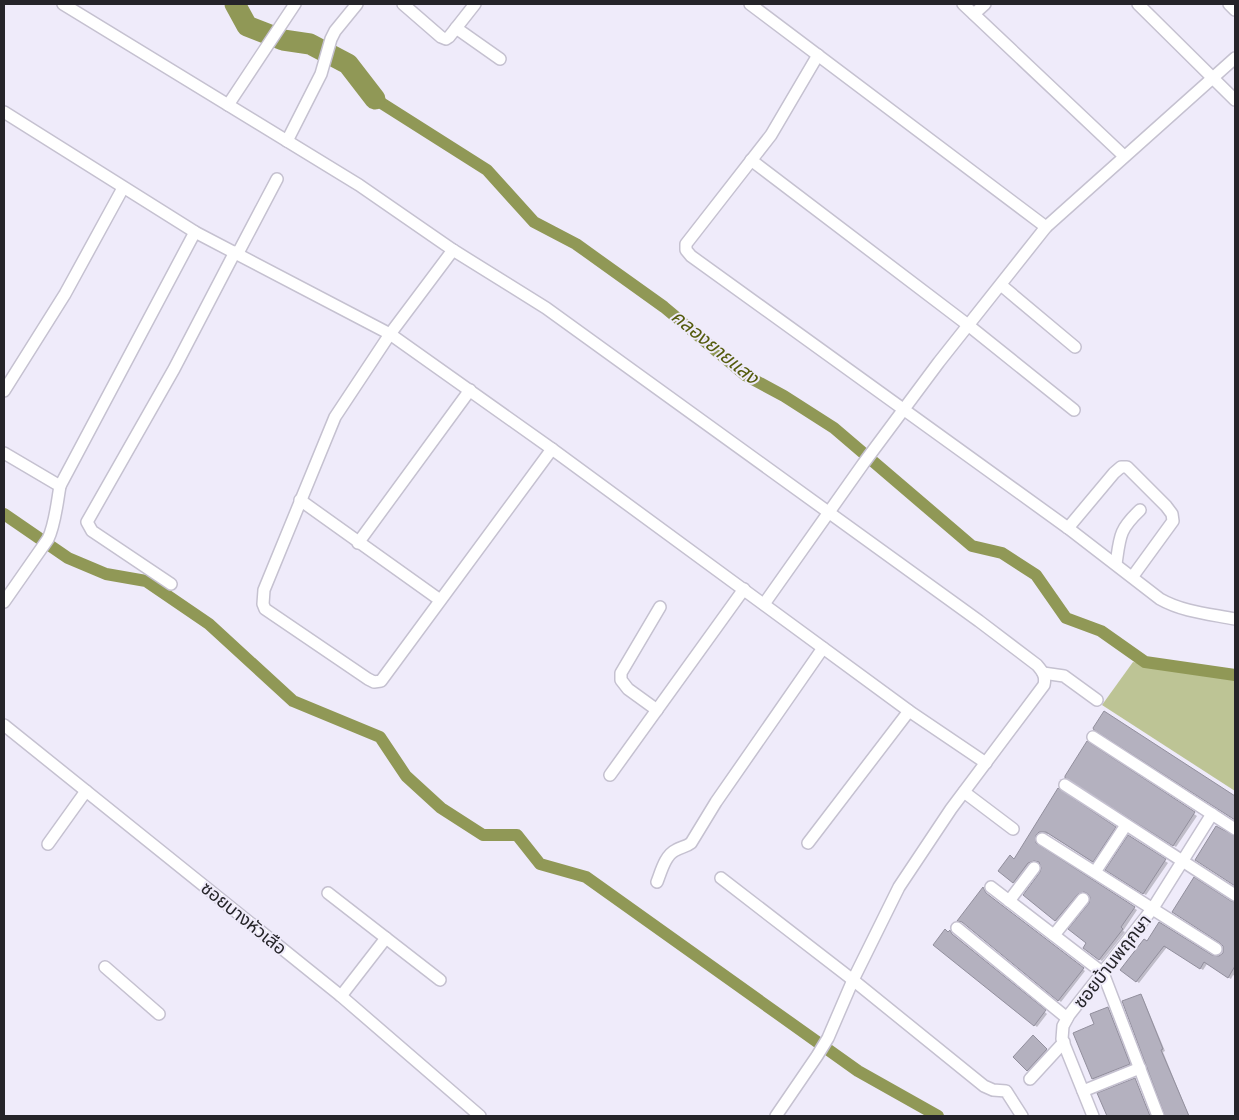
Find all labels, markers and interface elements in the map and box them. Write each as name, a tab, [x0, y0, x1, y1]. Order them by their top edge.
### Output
water label: คลองยายแสง	[667, 305, 764, 390]
street label: ซอยบางหัวเสือ	[197, 877, 291, 959]
street label: ซอยบ้านพฤกษา	[1069, 910, 1155, 1012]

